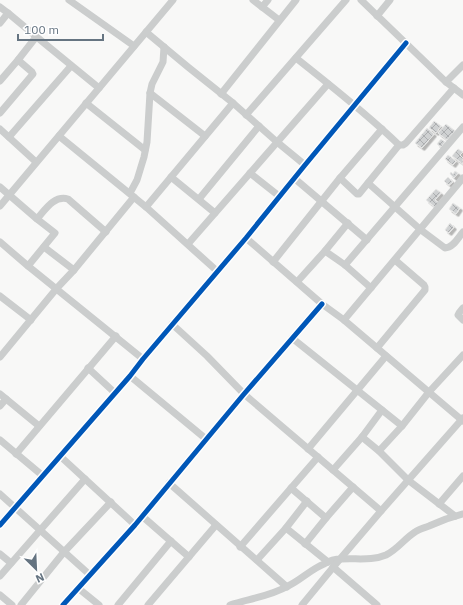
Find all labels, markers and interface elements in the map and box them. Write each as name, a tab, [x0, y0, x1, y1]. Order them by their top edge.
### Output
scale bar	[18, 16, 103, 42]
text: 100 m	[24, 22, 59, 37]
north arrow	[16, 549, 56, 589]
text: N	[34, 570, 47, 586]

